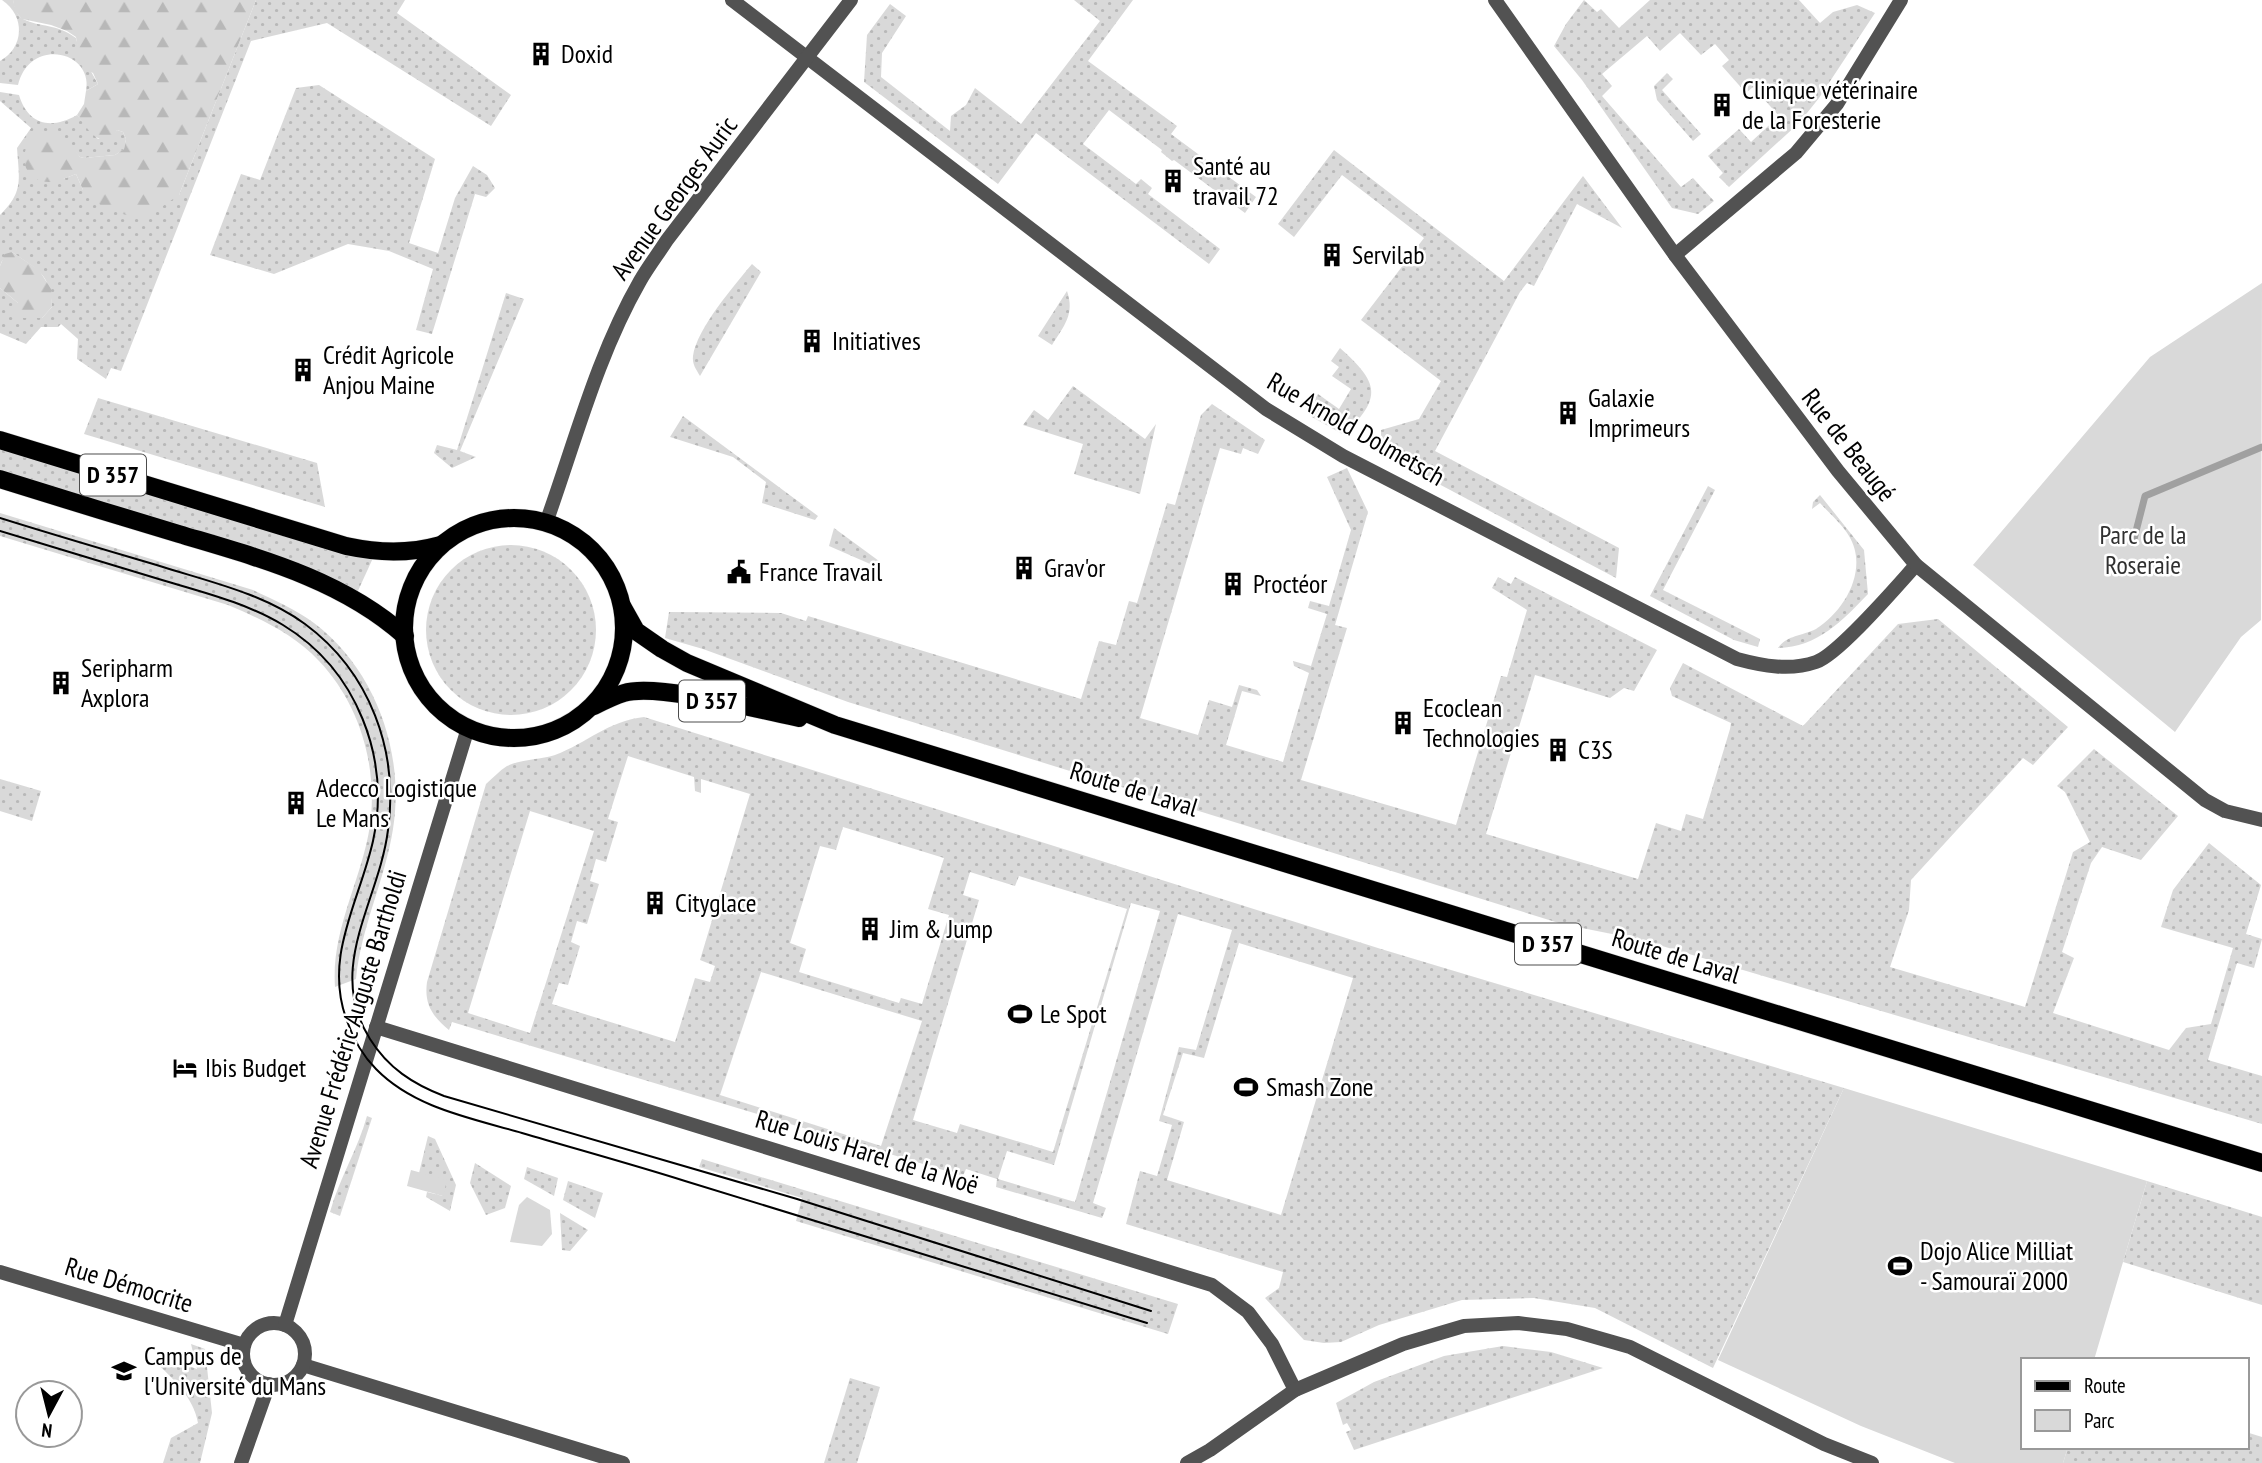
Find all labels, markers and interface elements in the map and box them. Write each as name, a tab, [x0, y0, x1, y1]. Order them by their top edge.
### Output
place label: Doxid	[561, 37, 613, 70]
building icon: Doxid	[527, 40, 555, 68]
place label: Clinique vétérinaire de la Foresterie	[1742, 73, 1918, 136]
building icon: Clinique vétérinaire de la Foresterie	[1708, 91, 1736, 119]
street label: Avenue Georges Auric	[603, 109, 744, 286]
place label: Santé au travail 72	[1193, 149, 1279, 212]
building icon: Santé au travail 72	[1159, 167, 1187, 195]
place label: Servilab	[1352, 238, 1424, 271]
building icon: Servilab	[1318, 241, 1346, 269]
place label: Initiatives	[832, 324, 921, 357]
building icon: Initiatives	[798, 327, 826, 355]
place label: Crédit Agricole Anjou Maine	[323, 338, 454, 401]
building icon: Crédit Agricole Anjou Maine	[289, 356, 317, 384]
street label: Rue Arnold Dolmetsch	[1262, 364, 1451, 493]
place label: Galaxie Imprimeurs	[1588, 381, 1690, 444]
street label: Rue de Beaugé	[1795, 382, 1904, 508]
building icon: Galaxie Imprimeurs	[1554, 399, 1582, 427]
road number: D 357	[80, 454, 146, 496]
park label: Parc de la Roseraie	[2100, 518, 2186, 581]
place label: Grav'or	[1044, 551, 1105, 584]
building icon: Grav'or	[1010, 554, 1038, 582]
place label: France Travail	[759, 555, 882, 588]
public building icon: France Travail	[725, 558, 753, 586]
place label: Proctéor	[1253, 567, 1327, 600]
building icon: Proctéor	[1219, 570, 1247, 598]
place label: Seripharm Axplora	[81, 651, 173, 714]
building icon: Seripharm Axplora	[47, 669, 75, 697]
road number: D 357	[679, 680, 745, 722]
place label: Ecoclean Technologies	[1423, 691, 1540, 754]
building icon: Ecoclean Technologies	[1389, 709, 1417, 737]
place label: C3S	[1578, 733, 1613, 766]
building icon: C3S	[1544, 736, 1572, 764]
street label: Route de Laval	[1066, 753, 1202, 824]
place label: Adecco Logistique Le Mans	[316, 771, 477, 834]
building icon: Adecco Logistique Le Mans	[282, 789, 310, 817]
street label: Avenue Frédéric Auguste Bartholdi	[292, 866, 414, 1172]
place label: Cityglace	[675, 886, 757, 919]
building icon: Cityglace	[641, 889, 669, 917]
place label: Jim & Jump	[889, 912, 993, 945]
building icon: Jim & Jump	[856, 915, 884, 943]
street label: Route de Laval	[1608, 920, 1744, 991]
road number: D 357	[1515, 924, 1581, 964]
place label: Le Spot	[1040, 997, 1107, 1030]
sports icon: Le Spot	[1006, 1000, 1034, 1028]
place label: Ibis Budget	[205, 1051, 306, 1084]
hotel icon: Ibis Budget	[171, 1054, 199, 1082]
place label: Smash Zone	[1266, 1070, 1374, 1103]
sports icon: Smash Zone	[1232, 1073, 1260, 1101]
street label: Rue Louis Harel de la Noë	[752, 1102, 983, 1201]
place label: Dojo Alice Milliat - Samouraï 2000	[1920, 1234, 2073, 1297]
street label: Rue Démocrite	[61, 1249, 197, 1320]
sports icon: Dojo Alice Milliat - Samouraï 2000	[1886, 1252, 1914, 1280]
place label: Campus de l'Université du Mans	[144, 1339, 326, 1402]
school or university icon: Campus de l'Université du Mans	[110, 1357, 138, 1385]
legend	[2021, 1358, 2248, 1449]
text: Route	[2084, 1372, 2126, 1399]
north arrow	[14, 1379, 84, 1449]
text: Parc	[2084, 1407, 2115, 1434]
text: N	[40, 1418, 53, 1443]

